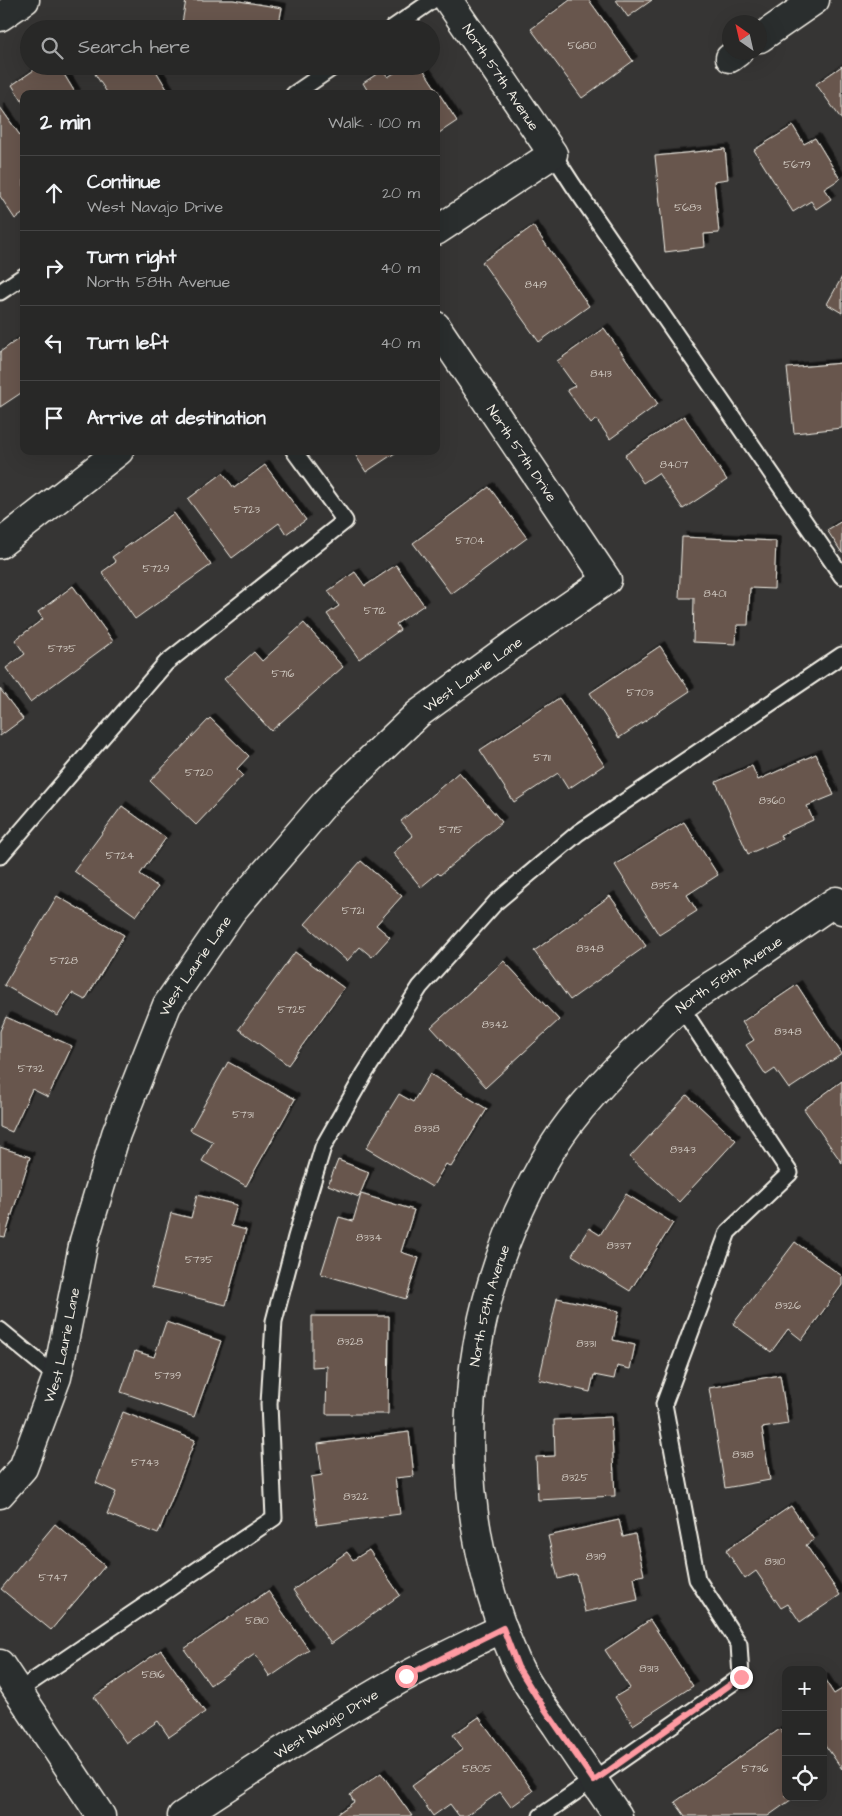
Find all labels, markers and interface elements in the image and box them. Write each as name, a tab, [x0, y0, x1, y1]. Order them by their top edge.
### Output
north arrow	[722, 15, 767, 60]
search box	[20, 20, 440, 75]
street label: North 57th Avenue	[457, 20, 544, 135]
icon: search	[38, 34, 66, 62]
text: Search here	[78, 34, 190, 61]
house number: 5680	[568, 38, 596, 53]
text: 2 min	[40, 108, 90, 137]
text: Walk · 100 m	[328, 112, 420, 134]
house number: 5679	[783, 157, 811, 172]
text: Continue	[87, 169, 161, 196]
icon: ahead	[40, 179, 68, 207]
text: 20 m	[382, 182, 420, 204]
text: West Navajo Drive	[87, 196, 223, 218]
house number: 5683	[674, 200, 702, 215]
text: Turn right	[87, 244, 176, 271]
icon: right	[40, 254, 68, 282]
text: 40 m	[380, 257, 420, 279]
text: North 58th Avenue	[87, 271, 230, 293]
house number: 8419	[525, 277, 547, 292]
icon: left	[40, 329, 68, 357]
text: Turn left	[87, 330, 168, 357]
text: 40 m	[380, 332, 420, 354]
house number: 8413	[590, 366, 612, 381]
street label: North 57th Drive	[481, 401, 561, 506]
icon: arrive	[40, 404, 68, 432]
text: Arrive at destination	[87, 405, 266, 432]
house number: 8407	[660, 457, 688, 472]
house number: 5723	[234, 502, 261, 517]
house number: 5704	[456, 533, 485, 548]
house number: 5729	[142, 561, 170, 576]
house number: 8401	[704, 586, 727, 601]
house number: 5712	[364, 603, 387, 618]
street label: West Laurie Lane	[420, 632, 527, 718]
house number: 5735	[48, 641, 76, 656]
house number: 5716	[272, 666, 295, 681]
house number: 5703	[626, 685, 654, 700]
house number: 5711	[533, 750, 551, 765]
house number: 5720	[185, 765, 213, 780]
house number: 8360	[759, 793, 785, 808]
house number: 5715	[439, 822, 463, 837]
house number: 5724	[106, 848, 135, 863]
house number: 8354	[651, 878, 680, 893]
house number: 5721	[342, 903, 365, 918]
street label: West Laurie Lane	[155, 912, 237, 1019]
street label: North 58th Avenue	[672, 931, 787, 1019]
house number: 8348	[576, 941, 604, 956]
house number: 5728	[50, 953, 78, 968]
house number: 5725	[278, 1002, 307, 1017]
house number: 8342	[482, 1017, 509, 1032]
house number: 8348	[774, 1024, 802, 1039]
house number: 5732	[18, 1061, 45, 1076]
house number: 5731	[232, 1107, 254, 1122]
house number: 8338	[414, 1121, 440, 1136]
house number: 8343	[670, 1142, 696, 1157]
house number: 8334	[356, 1230, 382, 1245]
house number: 8337	[606, 1238, 632, 1253]
street label: North 58th Avenue	[465, 1242, 516, 1368]
house number: 5735	[185, 1252, 213, 1267]
street label: West Laurie Lane	[39, 1286, 86, 1406]
house number: 8326	[775, 1298, 801, 1313]
house number: 8328	[337, 1334, 363, 1349]
house number: 8331	[576, 1336, 596, 1351]
house number: 5739	[155, 1368, 181, 1383]
house number: 8318	[732, 1447, 754, 1462]
house number: 5743	[131, 1455, 159, 1470]
house number: 8325	[562, 1470, 589, 1485]
house number: 8322	[343, 1489, 369, 1504]
house number: 8319	[586, 1549, 606, 1564]
house number: 8310	[764, 1554, 786, 1569]
house number: 5747	[39, 1570, 68, 1585]
house number: 5810	[245, 1613, 269, 1628]
house number: 8313	[639, 1661, 659, 1676]
route start	[395, 1665, 418, 1688]
route end	[730, 1666, 753, 1689]
map controls	[782, 1666, 827, 1801]
button: +	[782, 1666, 827, 1711]
house number: 5816	[141, 1667, 165, 1682]
street label: West Navajo Drive	[271, 1685, 383, 1764]
button: −	[782, 1711, 827, 1756]
button: locate	[782, 1756, 827, 1801]
house number: 5805	[462, 1761, 492, 1776]
house number: 5736	[741, 1761, 769, 1776]

